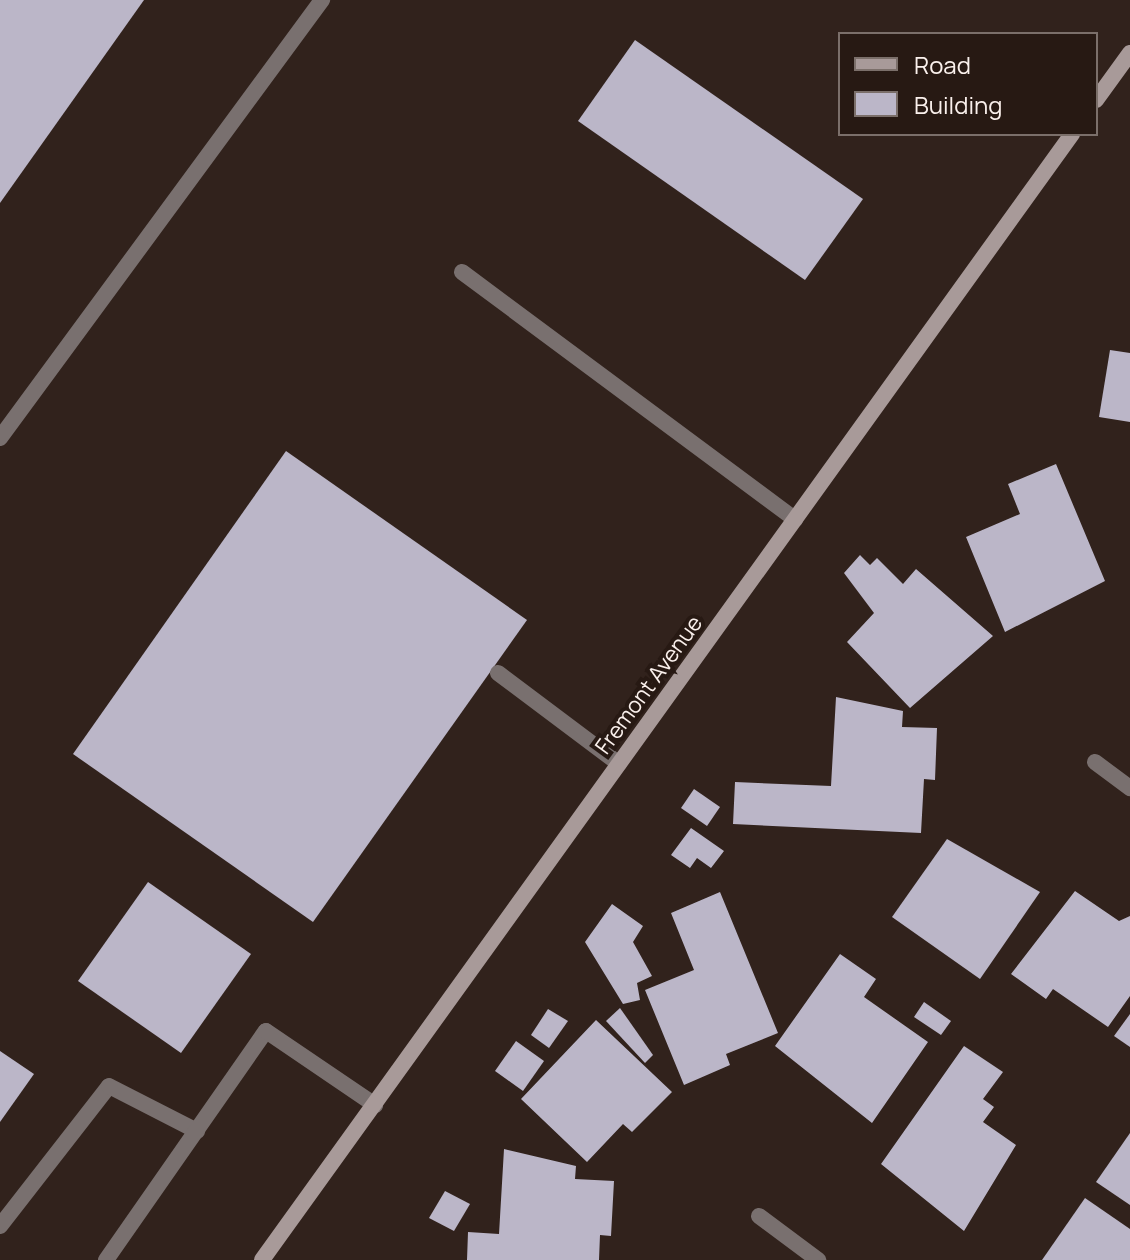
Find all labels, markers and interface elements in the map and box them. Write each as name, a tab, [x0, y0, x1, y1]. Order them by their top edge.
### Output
legend	[838, 32, 1098, 136]
text: Road	[914, 48, 971, 81]
text: Building	[914, 88, 1002, 121]
street label: Fremont Avenue	[590, 611, 708, 759]

